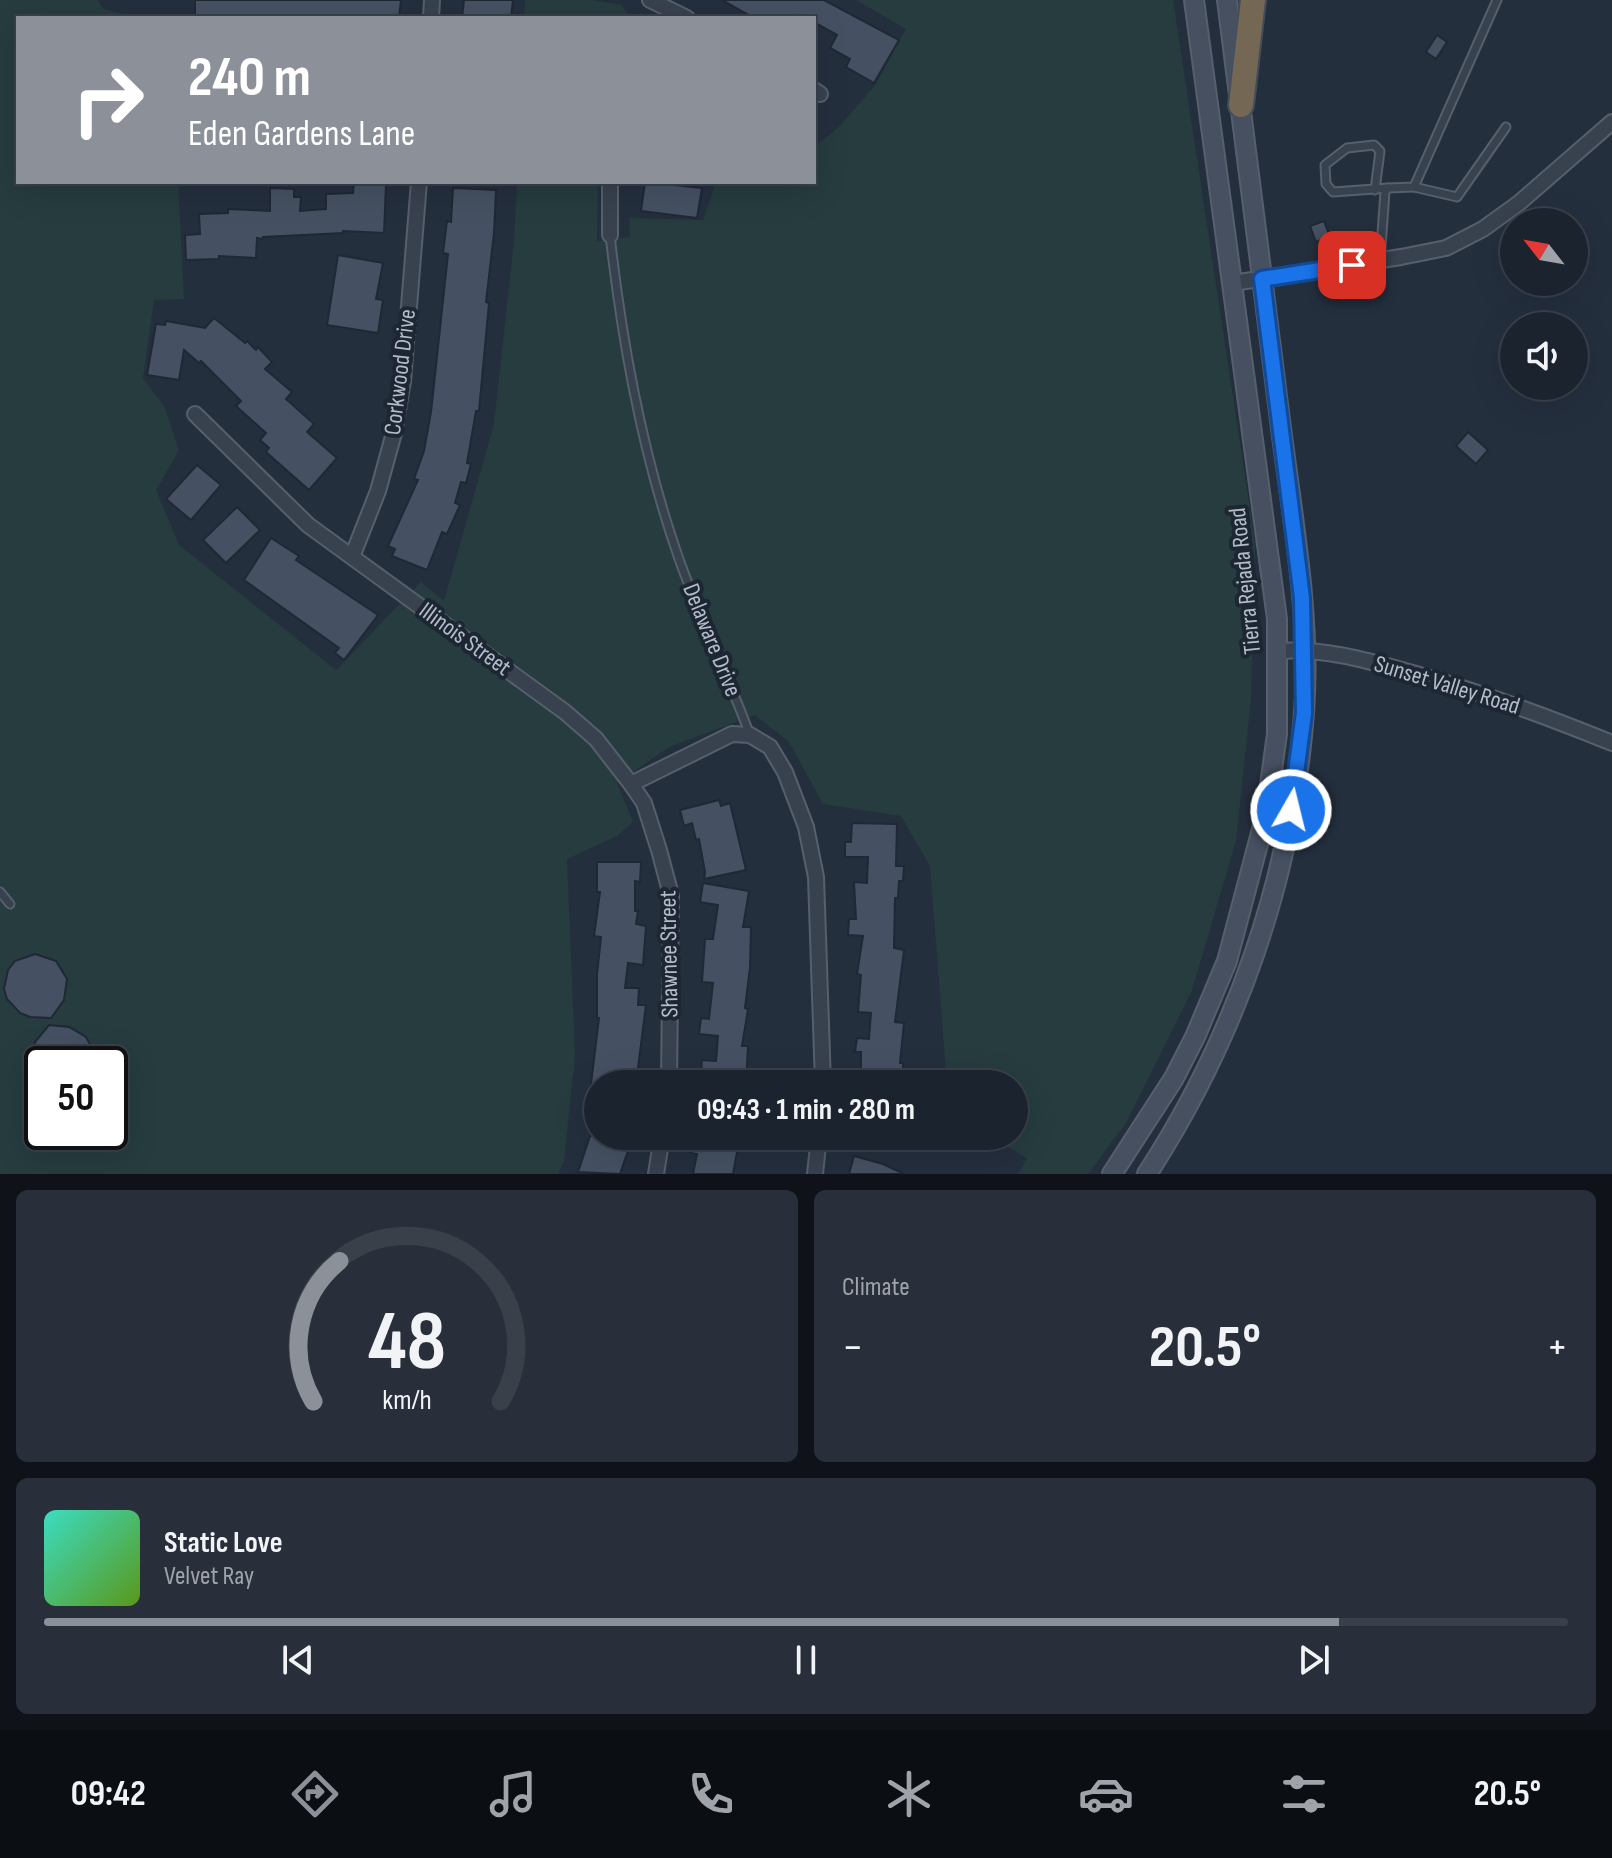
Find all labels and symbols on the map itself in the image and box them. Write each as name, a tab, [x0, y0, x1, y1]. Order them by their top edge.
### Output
north arrow	[1500, 208, 1588, 296]
pin	[1318, 231, 1386, 299]
street label: Corkwood Drive	[378, 307, 422, 437]
street label: Tierra Rejada Road	[1223, 506, 1267, 656]
street label: Delaware Drive	[676, 579, 748, 701]
street label: Illinois Street	[413, 596, 517, 682]
street label: Sunset Valley Road	[1371, 649, 1523, 721]
position arrow	[1249, 768, 1333, 852]
street label: Shawnee Street	[653, 890, 685, 1018]
speed limit sign: 50	[24, 1046, 128, 1150]

